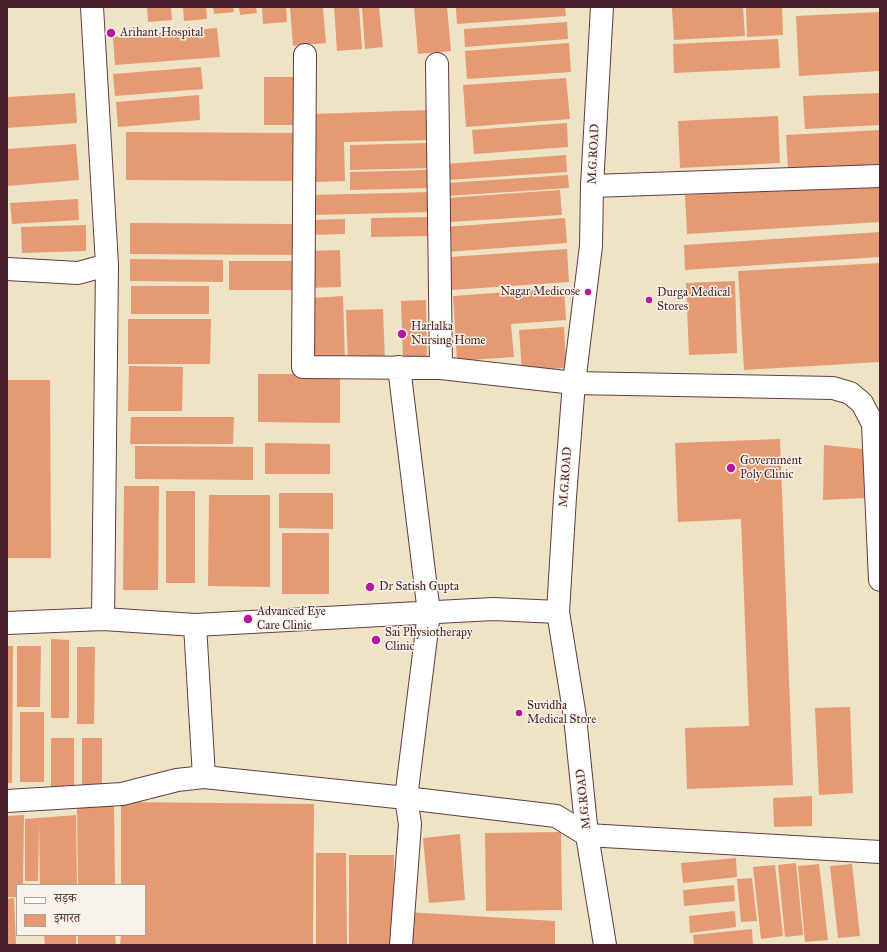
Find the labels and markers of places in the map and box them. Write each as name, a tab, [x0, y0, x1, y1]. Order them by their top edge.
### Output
place label: Arihant Hospital	[120, 26, 203, 40]
marker: Arihant Hospital	[105, 27, 117, 39]
place label: Nagar Medicose	[500, 285, 580, 299]
place label: Durga Medical Stores	[657, 286, 731, 314]
marker: Nagar Medicose	[583, 287, 593, 297]
marker: Durga Medical Stores	[644, 295, 654, 305]
place label: Harlalka Nursing Home	[411, 320, 486, 348]
marker: Harlalka Nursing Home	[396, 328, 408, 340]
place label: Government Poly Clinic	[740, 454, 802, 482]
marker: Government Poly Clinic	[725, 462, 737, 474]
place label: Dr Satish Gupta	[379, 580, 459, 594]
marker: Dr Satish Gupta	[364, 581, 376, 593]
place label: Advanced Eye Care Clinic	[257, 605, 326, 633]
marker: Advanced Eye Care Clinic	[242, 613, 254, 625]
place label: Sai Physiotherapy Clinic	[385, 626, 473, 654]
marker: Sai Physiotherapy Clinic	[370, 634, 382, 646]
place label: Suvidha Medical Store	[527, 699, 596, 727]
marker: Suvidha Medical Store	[514, 708, 524, 718]

